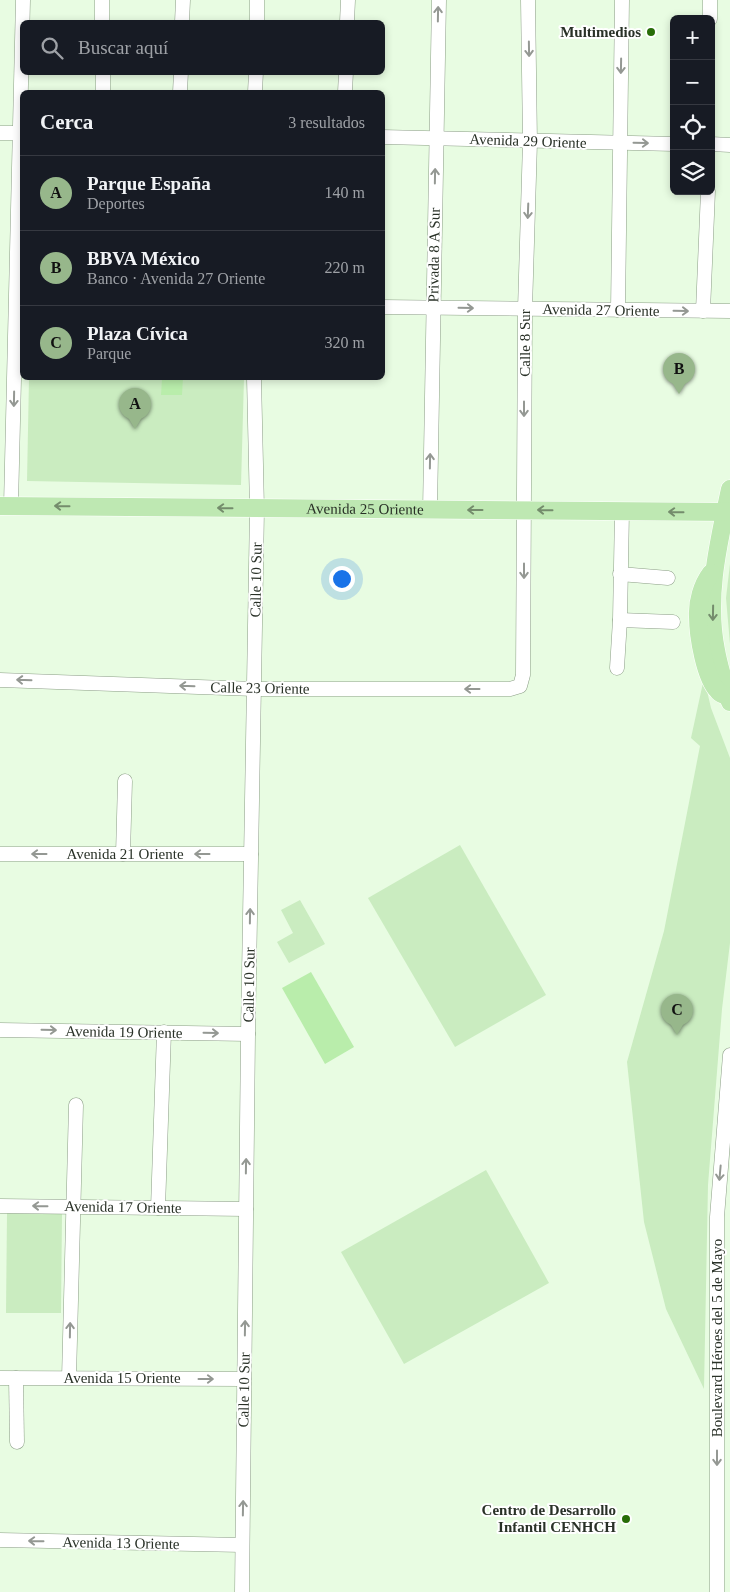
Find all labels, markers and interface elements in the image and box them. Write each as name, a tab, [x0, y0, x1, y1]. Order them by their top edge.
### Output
one-way arrow	[434, 6, 443, 22]
map controls	[670, 15, 715, 195]
button: +	[670, 15, 715, 60]
search box	[20, 20, 385, 75]
place label: Multimedios	[560, 24, 641, 40]
marker: Multimedios	[645, 26, 657, 38]
icon: search	[38, 34, 66, 62]
text: Buscar aquí	[78, 37, 168, 58]
one-way arrow	[524, 40, 533, 56]
one-way arrow	[616, 58, 626, 74]
button: −	[670, 60, 715, 105]
button: locate	[670, 105, 715, 150]
text: Cerca	[40, 110, 93, 134]
text: 3 resultados	[288, 114, 365, 131]
street label: Avenida 29 Oriente	[469, 131, 587, 151]
one-way arrow	[632, 138, 649, 148]
button: layers	[670, 150, 715, 195]
one-way arrow	[430, 169, 440, 185]
text: Parque España	[87, 173, 211, 194]
text: A	[50, 184, 62, 201]
text: 140 m	[325, 184, 365, 201]
text: Deportes	[87, 195, 145, 212]
one-way arrow	[523, 202, 533, 219]
street label: Privada 8 A Sur	[425, 208, 443, 302]
text: BBVA México	[87, 248, 200, 269]
text: B	[51, 259, 61, 276]
text: 220 m	[325, 259, 365, 276]
text: Banco · Avenida 27 Oriente	[87, 270, 265, 287]
street label: Avenida 27 Oriente	[542, 301, 660, 319]
one-way arrow	[458, 303, 474, 313]
one-way arrow	[672, 306, 689, 316]
street label: Calle 8 Sur	[517, 309, 533, 377]
text: Plaza Cívica	[87, 323, 188, 344]
text: C	[50, 334, 62, 351]
text: 320 m	[325, 334, 365, 351]
text: Parque	[87, 345, 131, 362]
pin: B	[663, 353, 695, 394]
pin: A	[119, 388, 151, 429]
one-way arrow	[9, 390, 18, 406]
one-way arrow	[519, 400, 529, 416]
one-way arrow	[425, 454, 435, 470]
one-way arrow	[55, 501, 71, 511]
street label: Avenida 25 Oriente	[306, 501, 424, 517]
one-way arrow	[217, 503, 234, 513]
one-way arrow	[467, 505, 484, 515]
one-way arrow	[538, 506, 554, 515]
one-way arrow	[669, 507, 685, 517]
street label: Calle 10 Sur	[247, 542, 265, 618]
one-way arrow	[519, 562, 529, 579]
your location	[329, 566, 355, 592]
one-way arrow	[708, 604, 717, 620]
one-way arrow	[17, 676, 33, 685]
street label: Calle 23 Oriente	[210, 679, 310, 697]
one-way arrow	[179, 682, 195, 691]
one-way arrow	[464, 684, 480, 694]
street label: Avenida 21 Oriente	[66, 846, 184, 862]
one-way arrow	[32, 849, 48, 859]
one-way arrow	[194, 849, 210, 859]
one-way arrow	[245, 908, 255, 924]
street label: Calle 10 Sur	[240, 947, 258, 1023]
pin: C	[661, 994, 693, 1035]
street label: Avenida 19 Oriente	[65, 1023, 183, 1041]
one-way arrow	[40, 1026, 56, 1035]
one-way arrow	[202, 1028, 219, 1038]
one-way arrow	[242, 1158, 251, 1174]
one-way arrow	[716, 1165, 725, 1181]
street label: Avenida 17 Oriente	[64, 1198, 182, 1216]
one-way arrow	[32, 1201, 48, 1211]
street label: Boulevard Héroes del 5 de Mayo	[709, 1239, 725, 1437]
one-way arrow	[240, 1321, 250, 1337]
one-way arrow	[65, 1322, 75, 1338]
street label: Calle 10 Sur	[235, 1352, 253, 1428]
street label: Avenida 15 Oriente	[63, 1370, 181, 1386]
one-way arrow	[198, 1374, 214, 1384]
one-way arrow	[712, 1450, 722, 1466]
one-way arrow	[238, 1501, 248, 1517]
place label: Centro de Desarrollo Infantil CENHCH	[482, 1502, 616, 1535]
marker: Centro de Desarrollo Infantil CENHCH	[620, 1513, 632, 1525]
street label: Avenida 13 Oriente	[62, 1534, 180, 1552]
one-way arrow	[29, 1536, 45, 1546]

